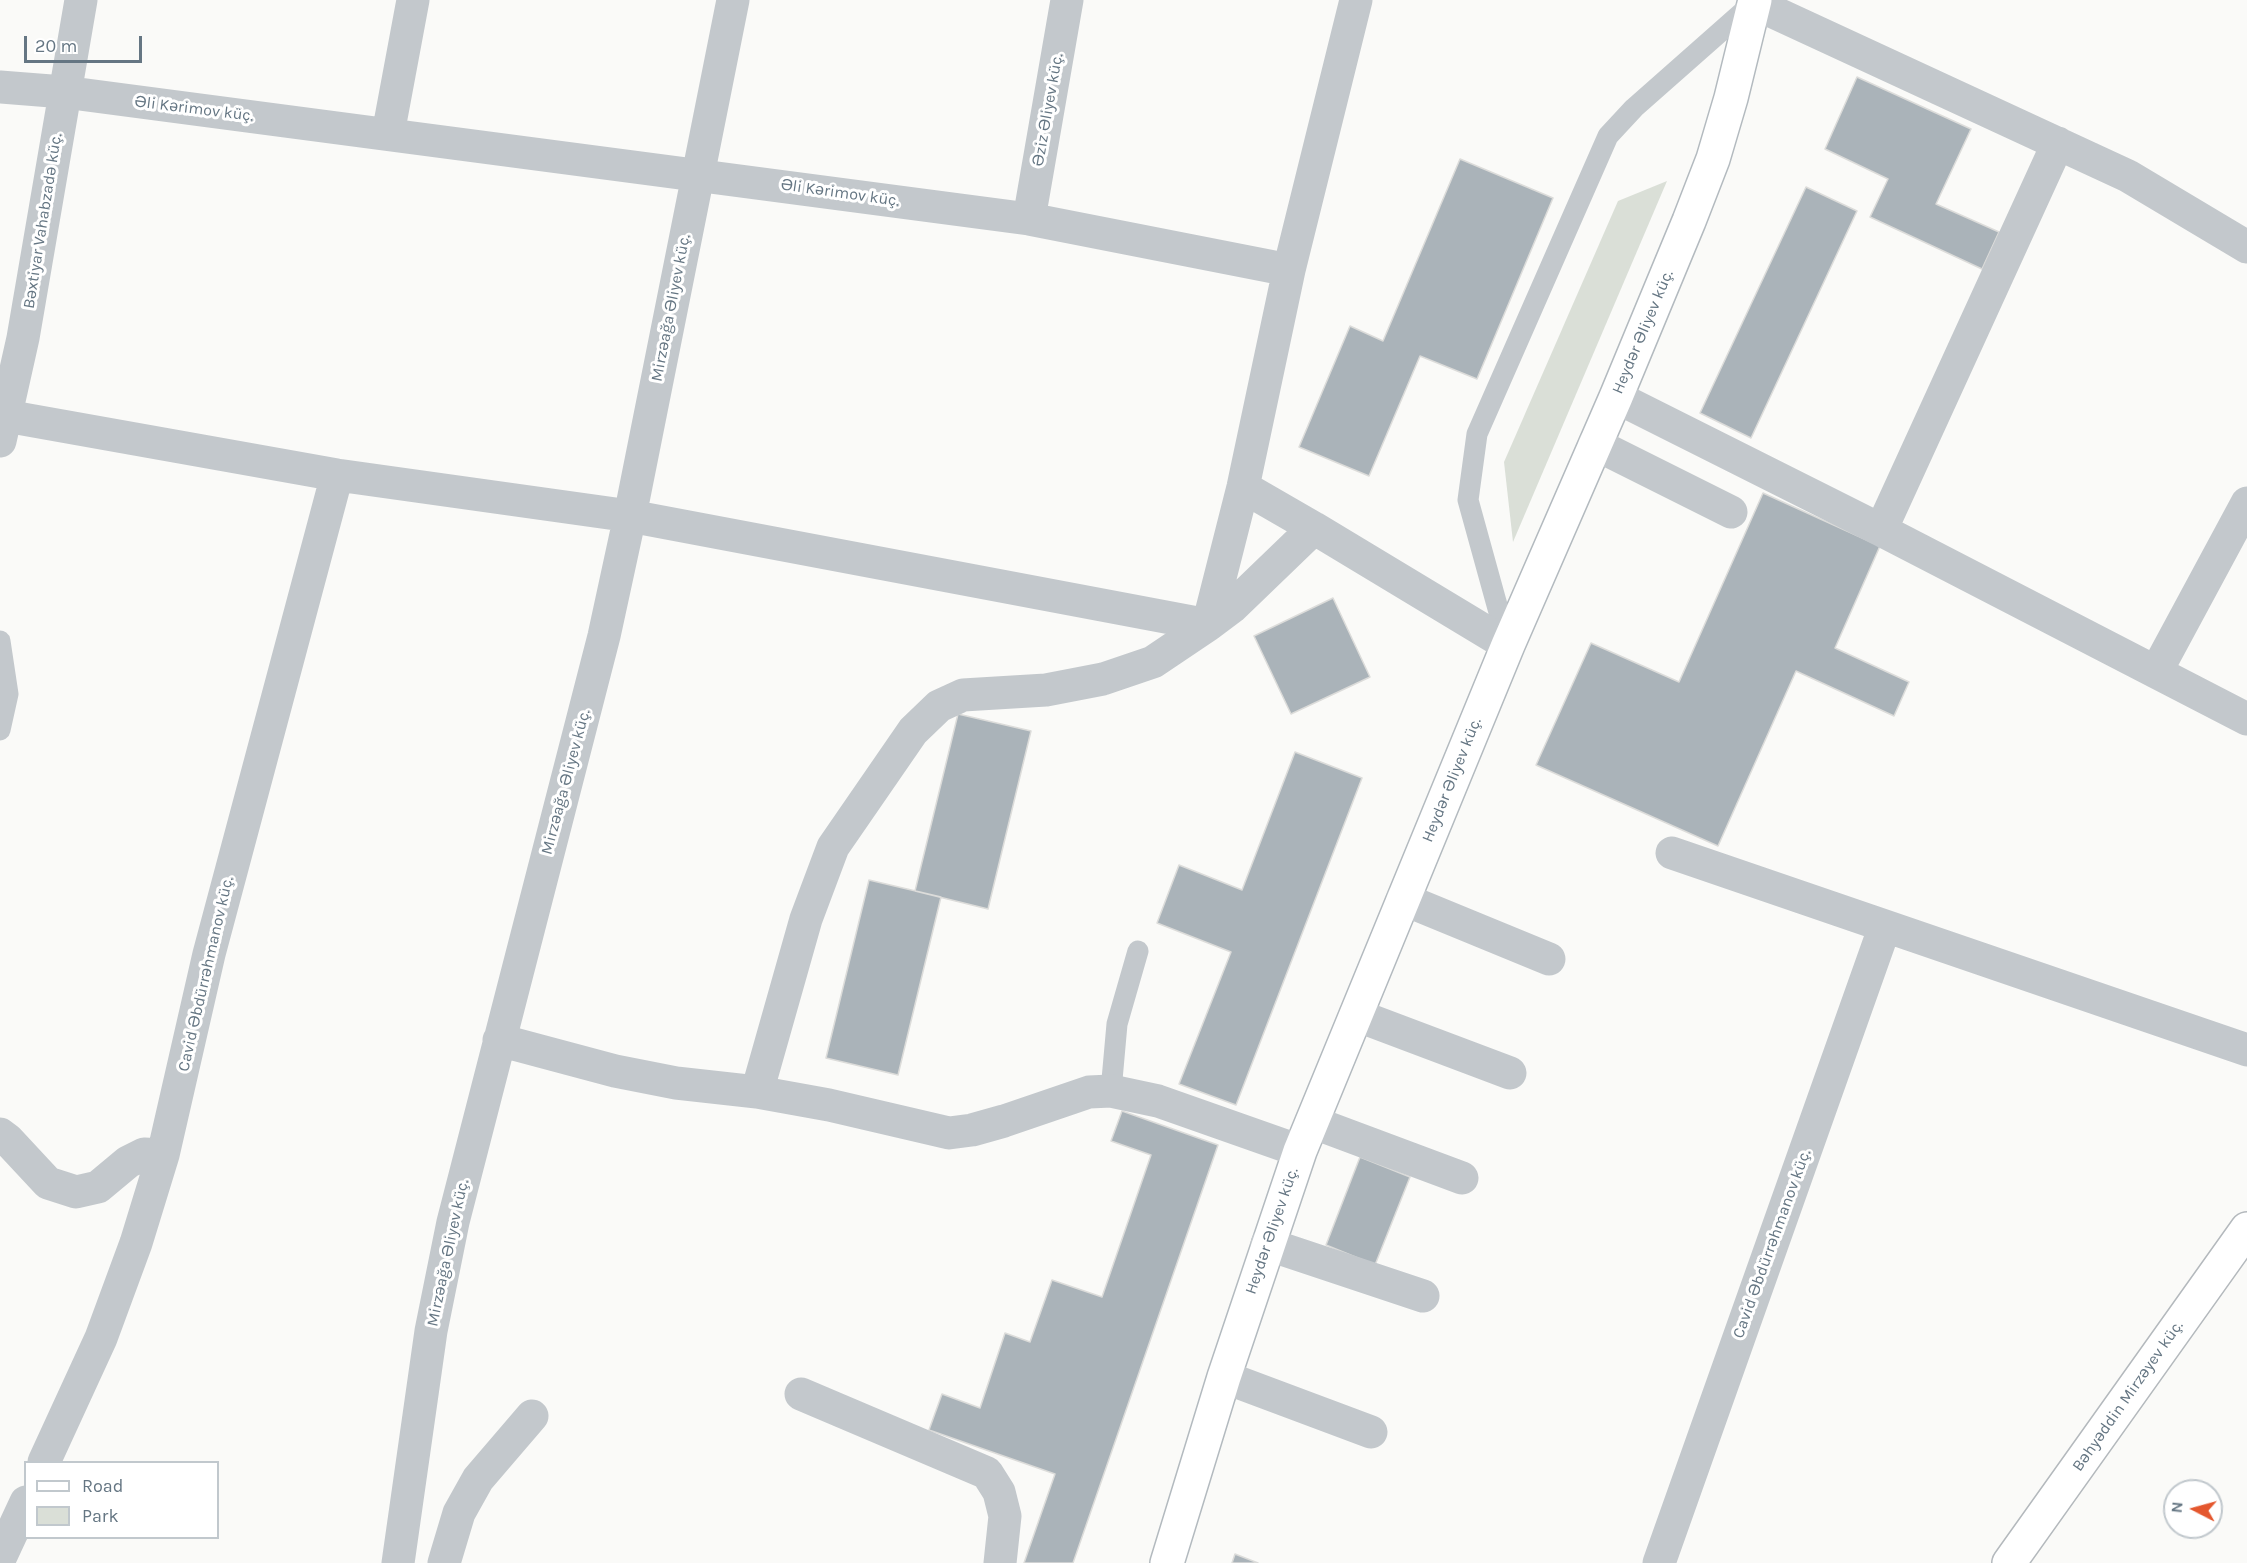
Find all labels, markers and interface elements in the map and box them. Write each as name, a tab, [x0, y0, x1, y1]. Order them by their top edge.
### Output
scale bar	[27, 24, 146, 62]
text: 20 m	[35, 35, 77, 57]
street label: Əziz Əliyev küç.	[1029, 52, 1067, 168]
street label: Əli Kərimov küç.	[133, 92, 255, 126]
street label: Bəxtiyar Vahabzadə küç.	[20, 132, 66, 310]
street label: Əli Kərimov küç.	[779, 175, 901, 211]
street label: Mirzəağa Əliyev küç.	[647, 233, 695, 383]
street label: Heydər Əliyev küç.	[1608, 267, 1678, 397]
street label: Mirzəağa Əliyev küç.	[537, 707, 595, 857]
street label: Heydər Əliyev küç.	[1418, 715, 1486, 845]
street label: Cavid Əbdürrəhmanov küç.	[174, 875, 238, 1073]
street label: Cavid Əbdürrəhmanov küç.	[1729, 1147, 1815, 1341]
street label: Heydər Əliyev küç.	[1241, 1165, 1303, 1297]
street label: Mirzəağa Əliyev küç.	[423, 1178, 473, 1328]
street label: Bəhyəddin Mirzəyev küç.	[2069, 1317, 2187, 1475]
legend	[24, 1461, 219, 1539]
text: Road	[82, 1475, 123, 1497]
north arrow	[2163, 1479, 2223, 1539]
text: N	[2167, 1501, 2187, 1514]
text: Park	[82, 1505, 119, 1527]

